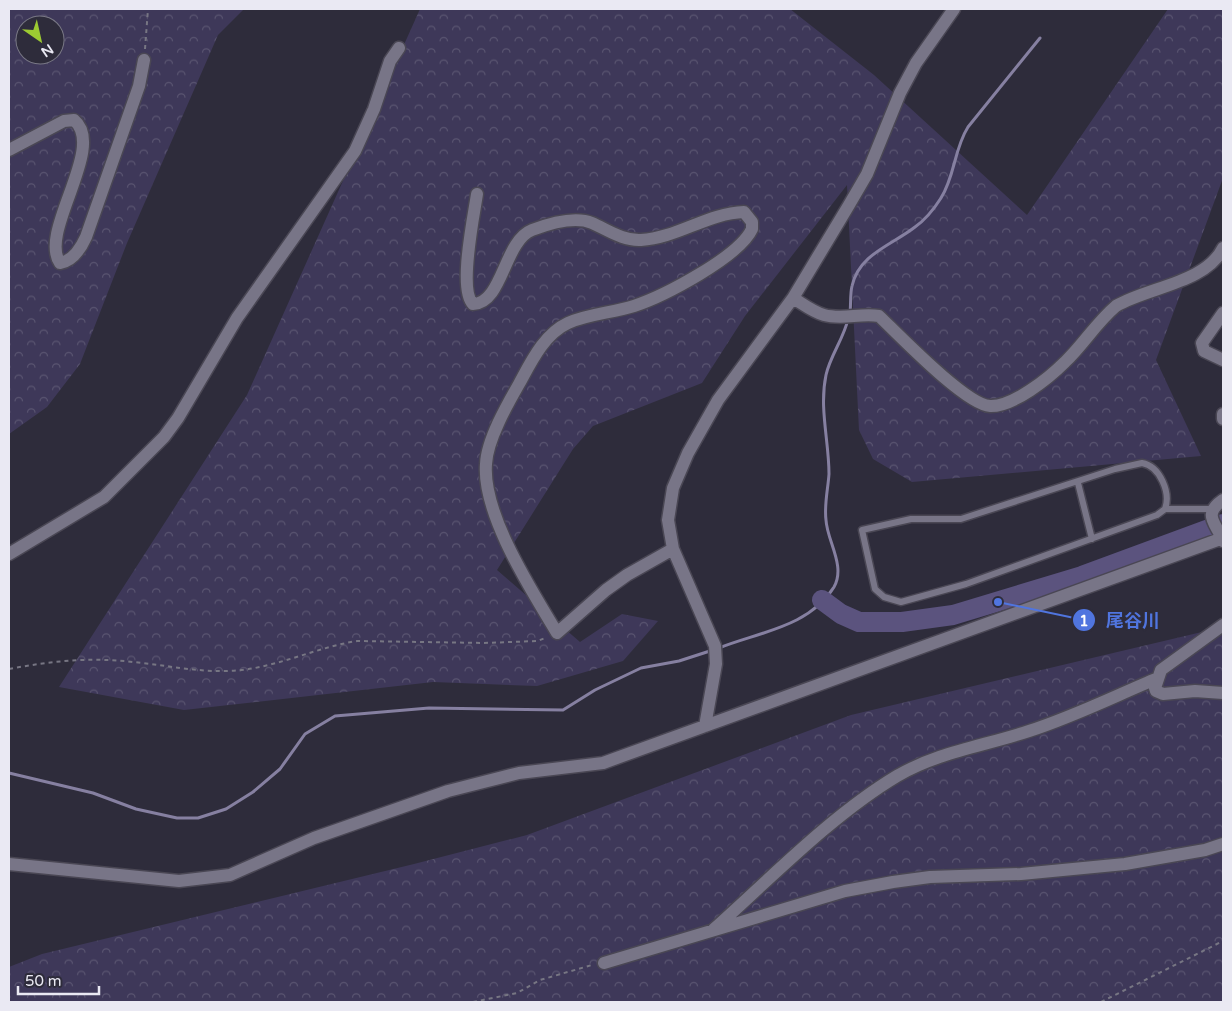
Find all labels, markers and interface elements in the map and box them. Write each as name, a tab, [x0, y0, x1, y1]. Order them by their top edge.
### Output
north arrow	[15, 15, 65, 65]
text: N	[38, 40, 56, 61]
callout: 尾谷川	[1071, 604, 1170, 637]
text: 尾谷川	[1106, 610, 1160, 632]
text: 1	[1079, 612, 1089, 630]
scale bar	[18, 964, 99, 996]
text: 50 m	[25, 972, 62, 990]

